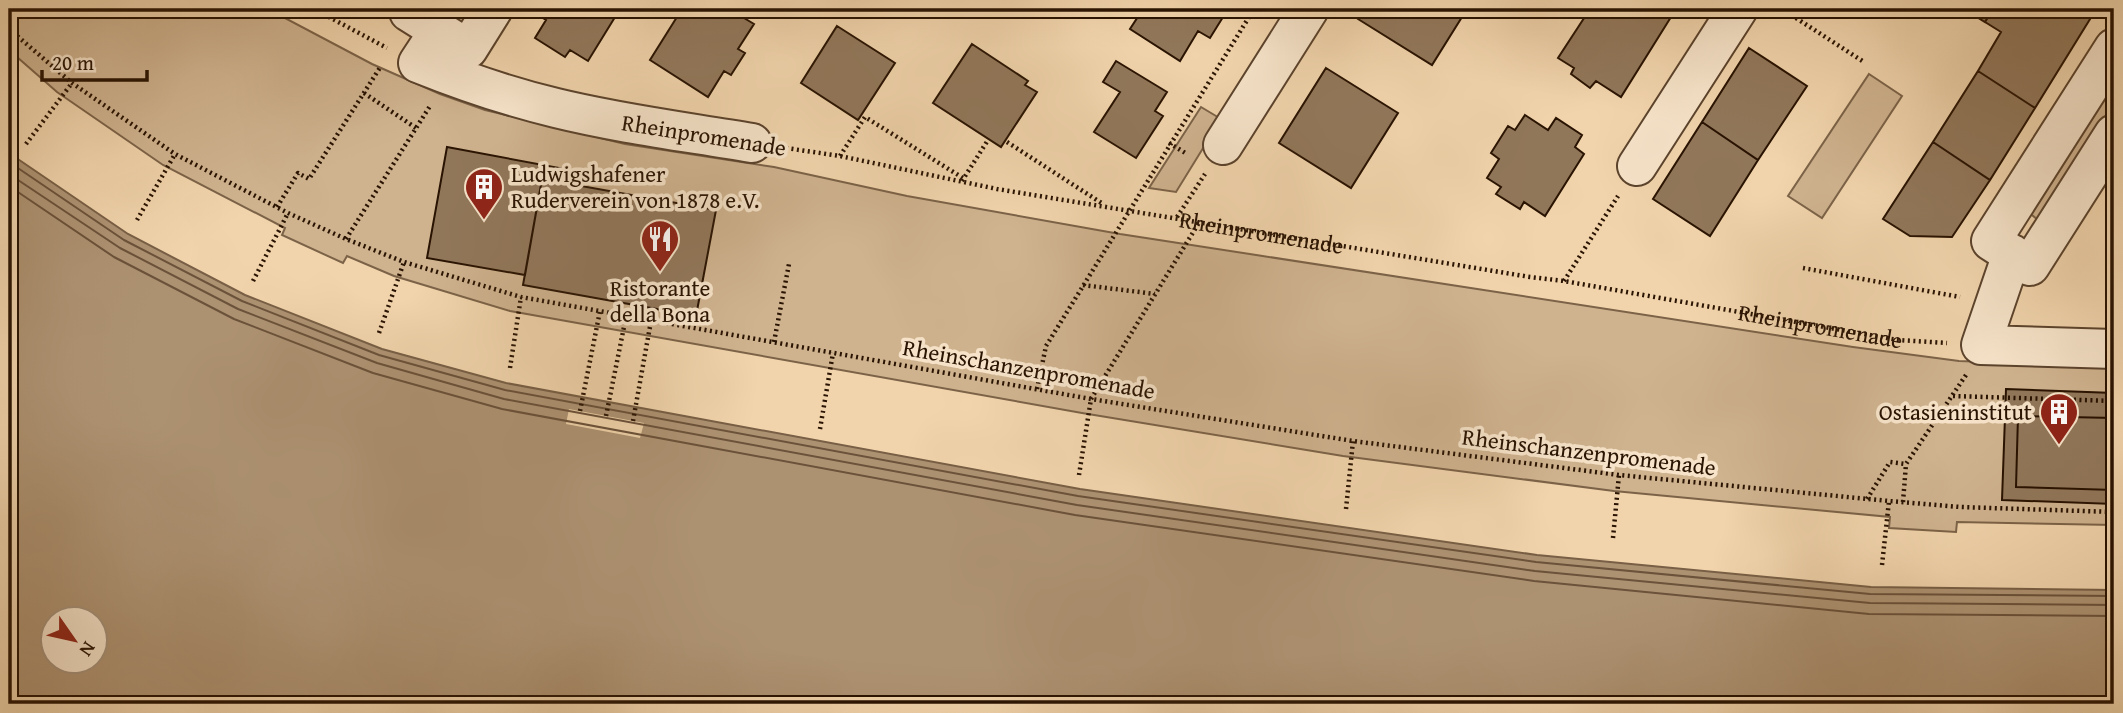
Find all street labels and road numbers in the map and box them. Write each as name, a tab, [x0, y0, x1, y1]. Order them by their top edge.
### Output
street label: Rheinpromenade	[620, 105, 789, 164]
street label: Rheinpromenade	[1177, 202, 1346, 262]
street label: Rheinpromenade	[1736, 295, 1905, 357]
street label: Rheinschanzenpromenade	[900, 330, 1158, 407]
street label: Rheinschanzenpromenade	[1460, 420, 1718, 483]

